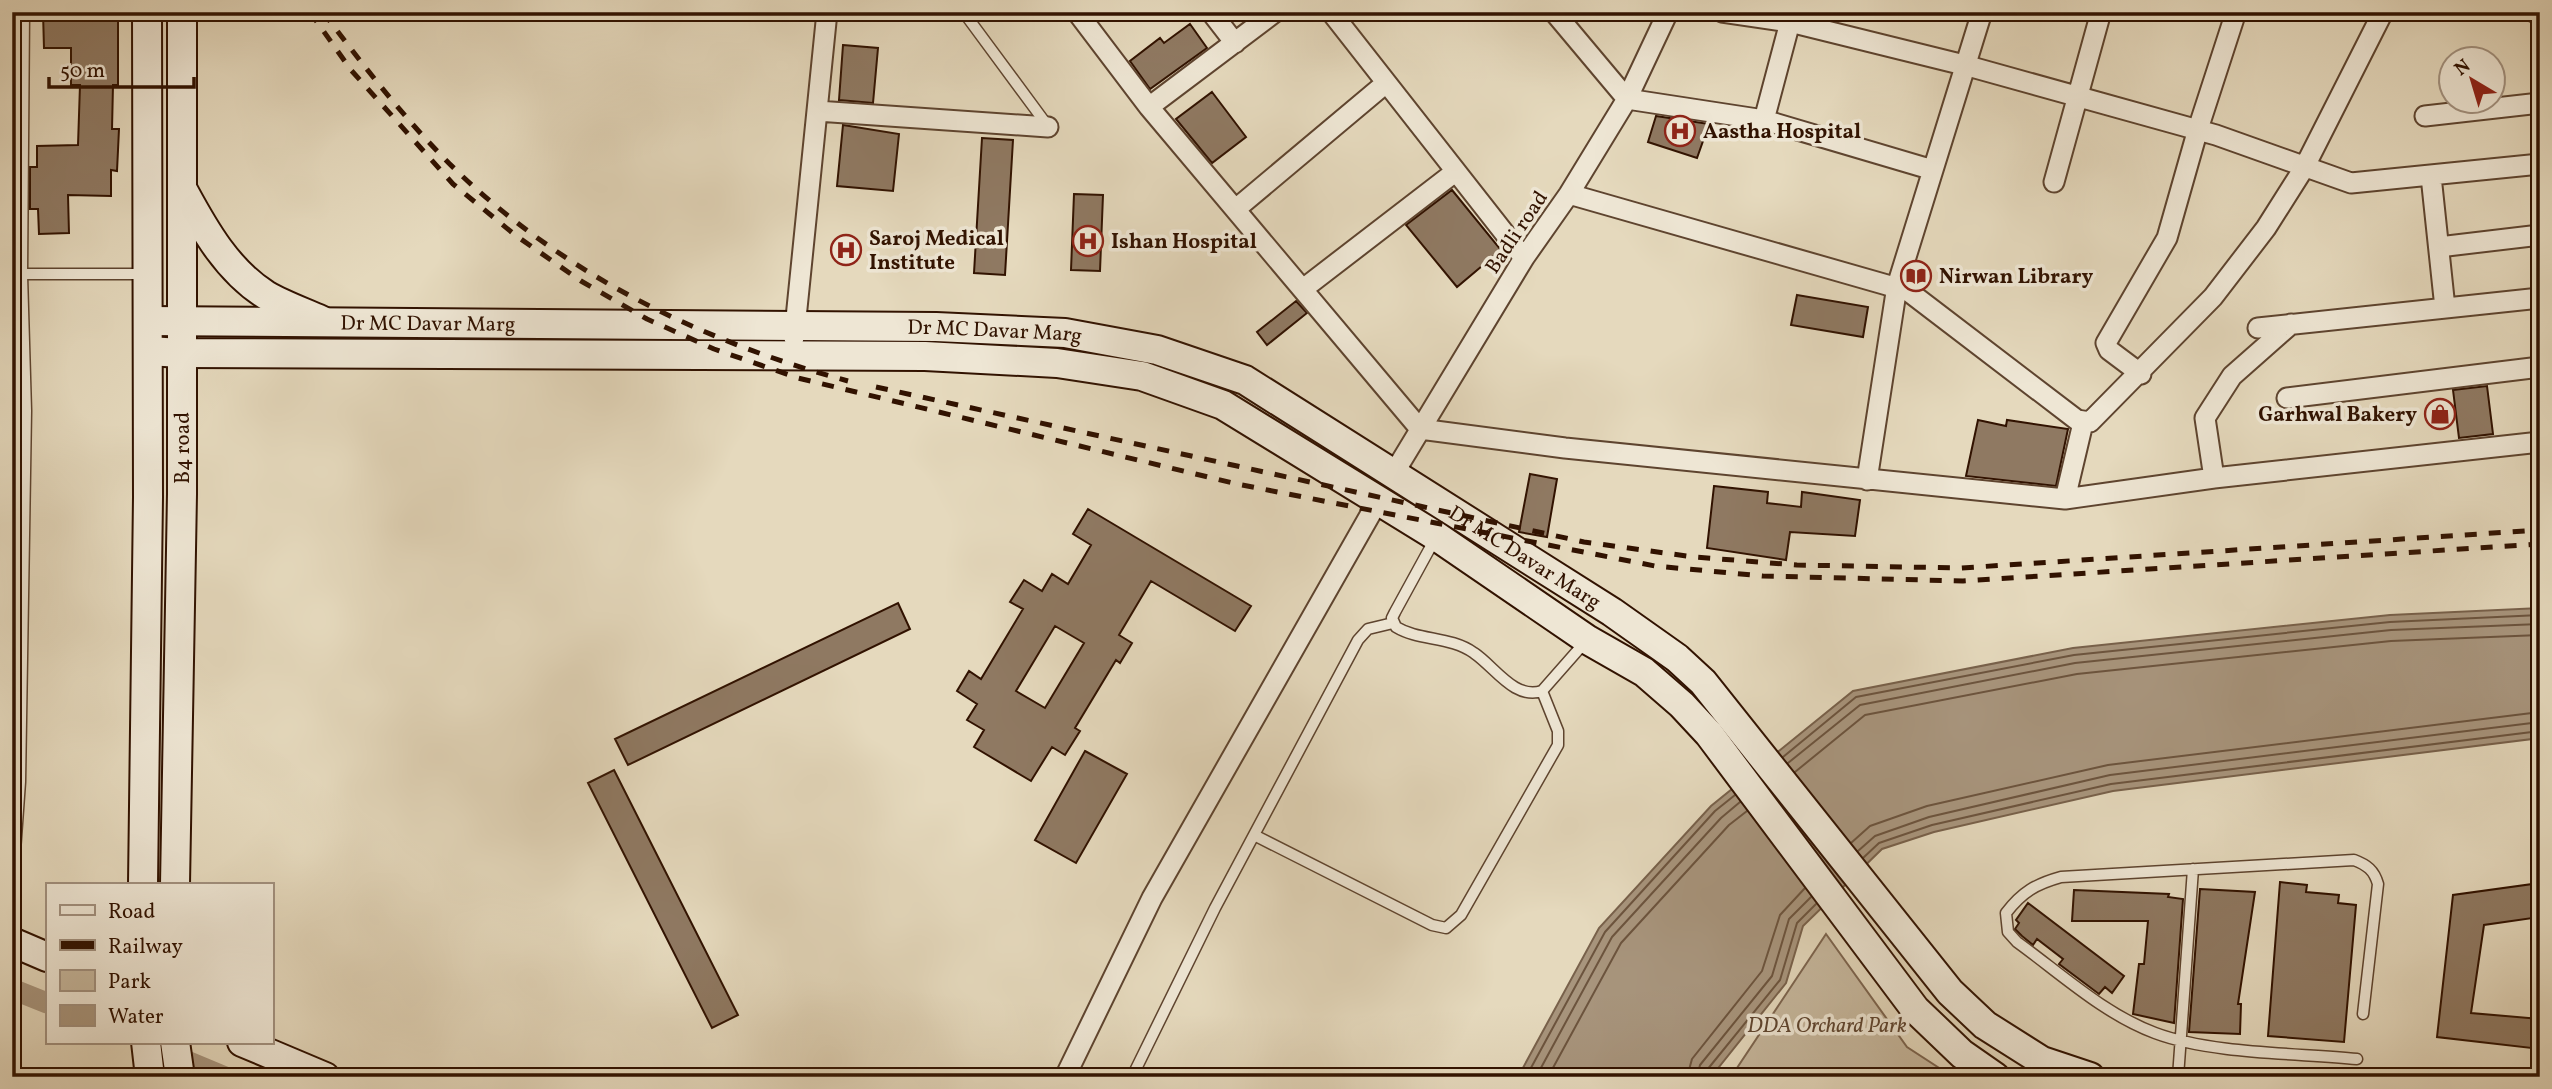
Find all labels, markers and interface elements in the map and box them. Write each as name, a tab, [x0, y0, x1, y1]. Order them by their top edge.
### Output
scale bar	[49, 46, 194, 90]
north arrow	[2436, 46, 2506, 116]
text: N	[2449, 54, 2476, 83]
text: 50 m	[60, 57, 105, 86]
hospital icon: Aastha Hospital	[1663, 114, 1697, 148]
place label: Aastha Hospital	[1703, 118, 1861, 147]
street label: Badli road	[1479, 186, 1556, 280]
hospital icon: Ishan Hospital	[1071, 224, 1105, 258]
place label: Saroj Medical Institute	[869, 225, 1004, 278]
place label: Ishan Hospital	[1111, 228, 1257, 257]
hospital icon: Saroj Medical Institute	[829, 233, 863, 267]
library icon: Nirwan Library	[1899, 259, 1933, 293]
place label: Nirwan Library	[1939, 263, 2093, 292]
street label: Dr MC Davar Marg	[340, 309, 516, 340]
street label: Dr MC Davar Marg	[907, 314, 1084, 352]
shop icon: Garhwal Bakery	[2423, 397, 2457, 431]
place label: Garhwal Bakery	[2258, 401, 2417, 430]
street label: B4 road	[169, 412, 198, 484]
street label: Dr MC Davar Marg	[1442, 499, 1606, 617]
legend	[46, 883, 273, 1044]
text: Road	[108, 898, 155, 927]
text: Railway	[108, 933, 184, 962]
text: Park	[108, 968, 151, 997]
text: Water	[108, 1003, 164, 1032]
park label: DDA Orchard Park	[1747, 1012, 1907, 1041]

